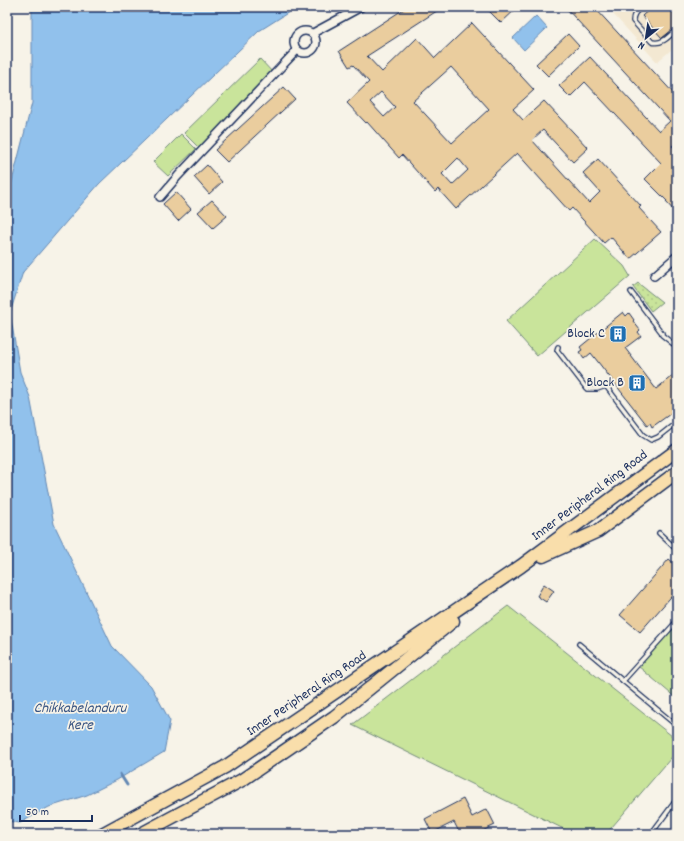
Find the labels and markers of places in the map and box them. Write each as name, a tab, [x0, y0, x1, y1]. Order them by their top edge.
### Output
place label: Block C	[567, 324, 605, 344]
building icon: Block C	[608, 324, 628, 344]
place label: Block B	[587, 373, 624, 393]
building icon: Block B	[627, 373, 647, 393]

